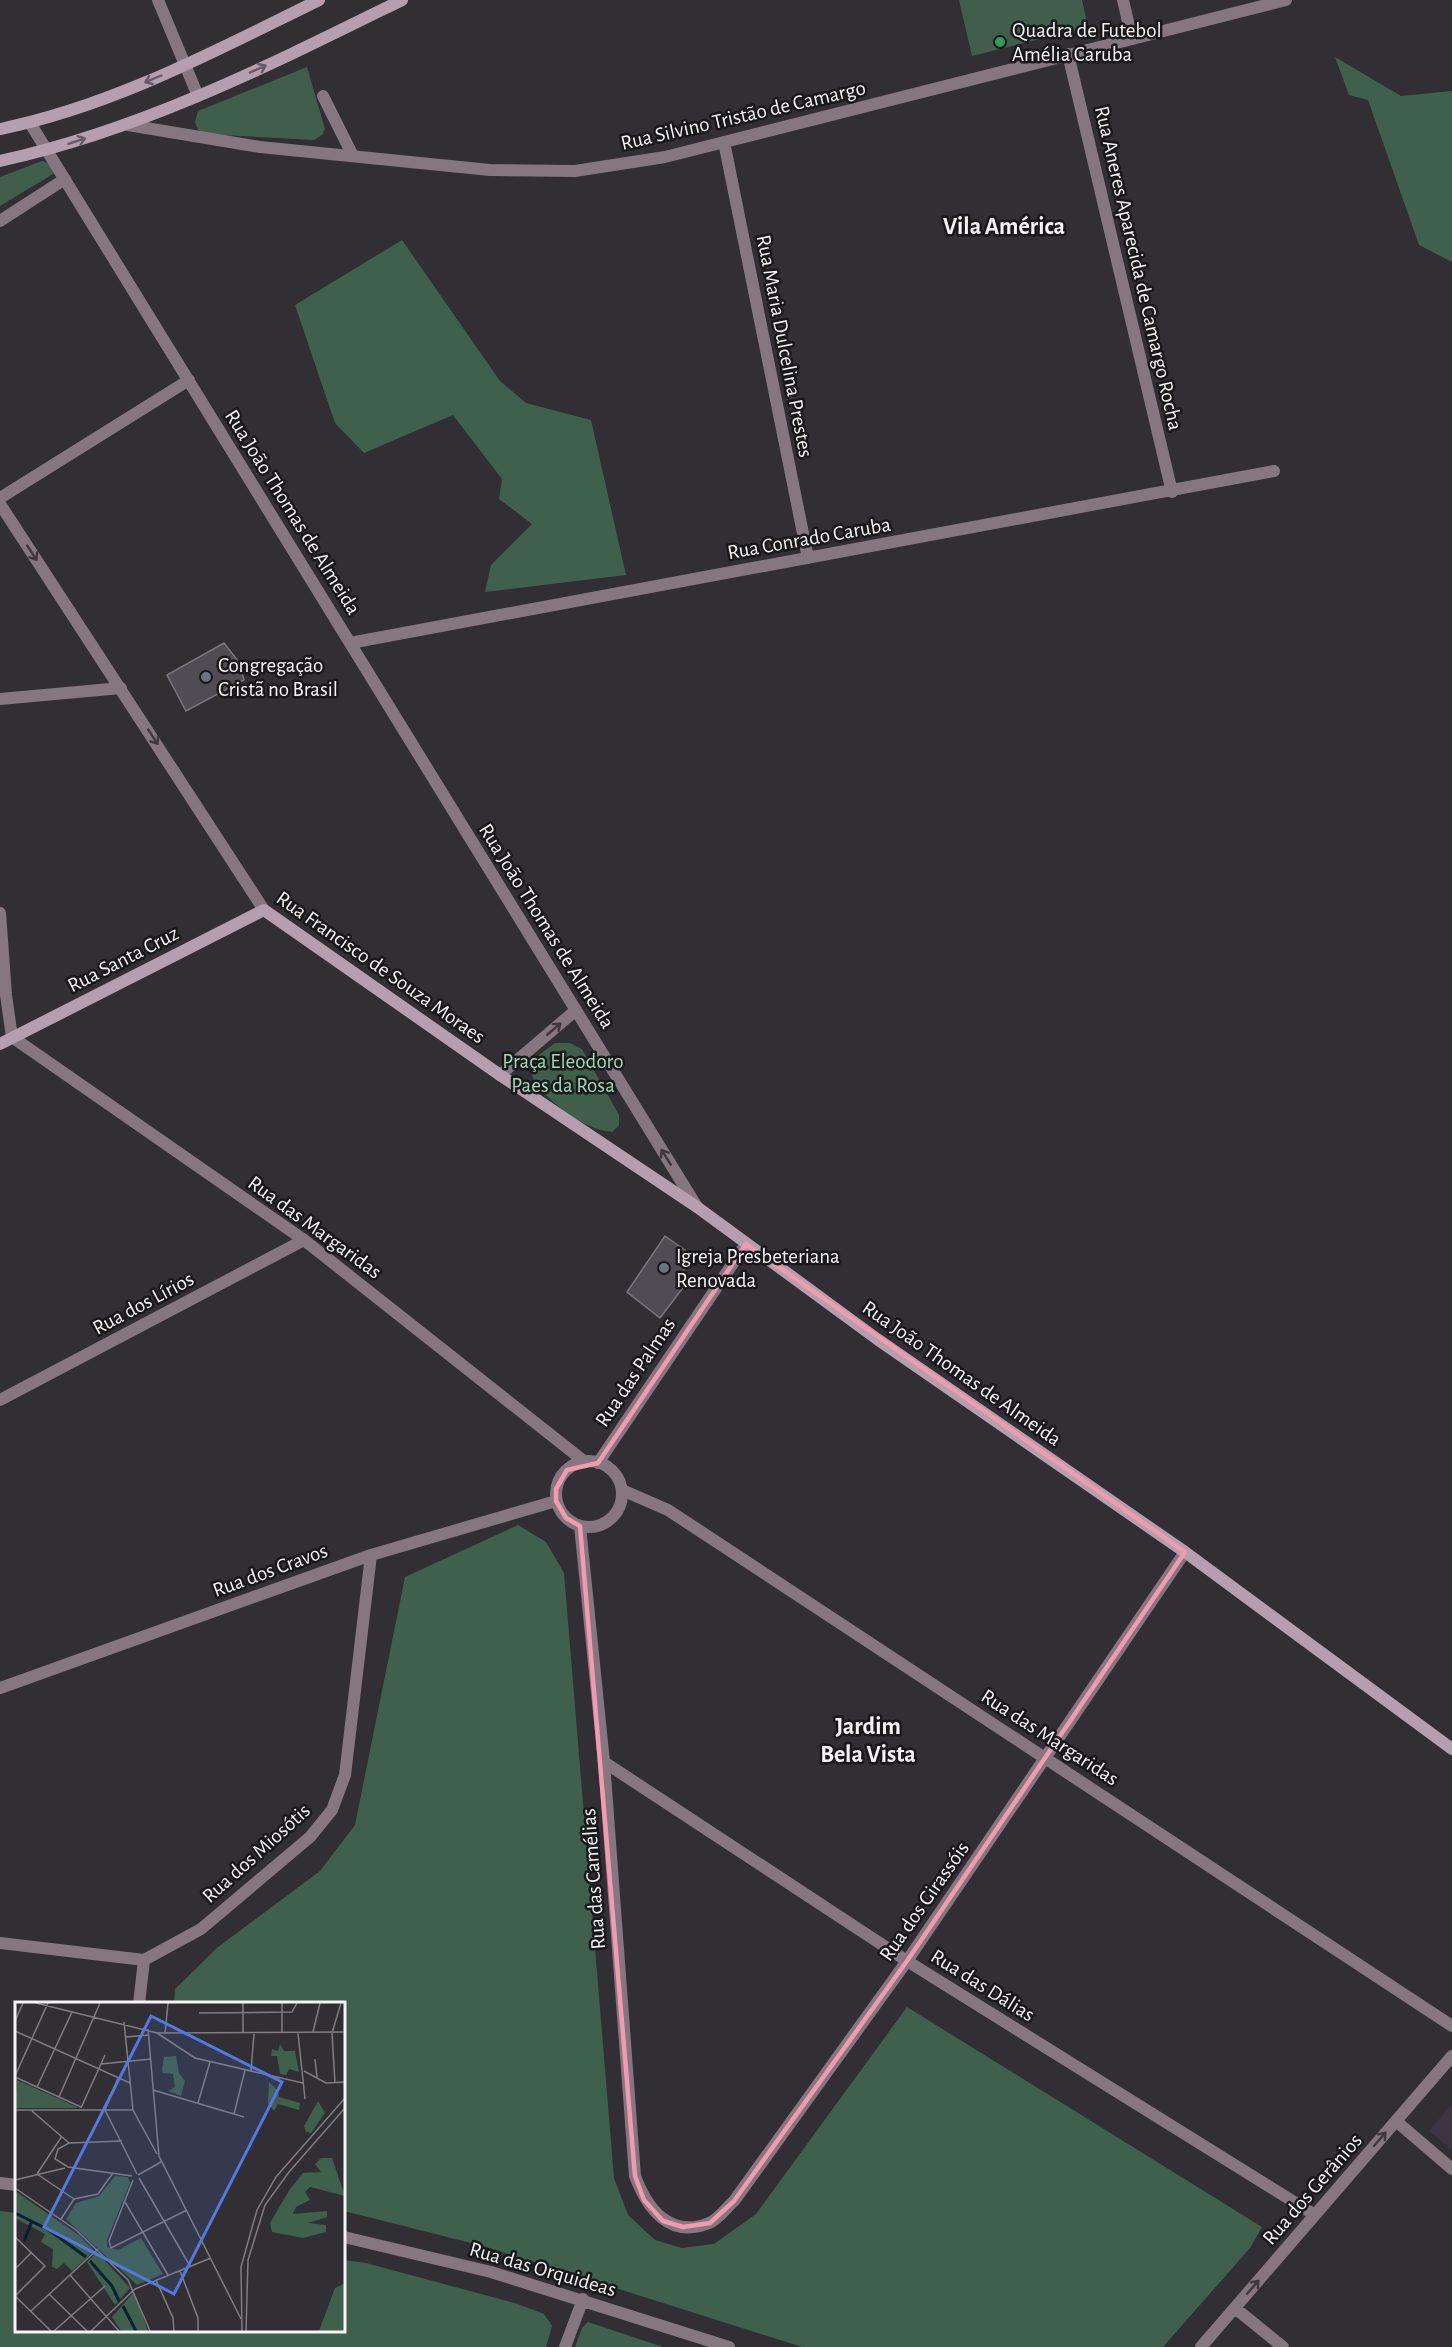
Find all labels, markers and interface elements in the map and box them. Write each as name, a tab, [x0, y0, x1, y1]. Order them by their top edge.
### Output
place label: Quadra de Futebol Amélia Caruba	[1012, 20, 1162, 65]
marker: Quadra de Futebol Amélia Caruba	[993, 35, 1007, 49]
one-way arrow	[249, 63, 267, 74]
one-way arrow	[144, 74, 162, 85]
street label: Rua Silvino Tristão de Camargo	[619, 77, 868, 154]
street label: Rua Aneres Aparecida de Camargo Rocha	[1091, 104, 1186, 433]
one-way arrow	[67, 135, 86, 146]
district label: Vila América	[943, 215, 1065, 239]
street label: Rua Maria Dulcelina Prestes	[753, 233, 816, 459]
street label: Rua João Thomas de Almeida	[221, 406, 365, 619]
street label: Rua Conrado Caruba	[726, 514, 893, 563]
one-way arrow	[26, 545, 38, 561]
place label: Congregação Cristã no Brasil	[218, 655, 338, 700]
marker: Congregação Cristã no Brasil	[199, 670, 213, 684]
one-way arrow	[147, 728, 159, 745]
street label: Rua João Thomas de Almeida	[475, 820, 619, 1033]
street label: Rua Francisco de Souza Moraes	[273, 887, 489, 1048]
street label: Rua Santa Cruz	[64, 923, 182, 996]
one-way arrow	[546, 1022, 561, 1036]
park label: Praça Eleodoro Paes da Rosa	[502, 1051, 624, 1096]
one-way arrow	[660, 1149, 672, 1166]
street label: Rua das Margaridas	[244, 1172, 385, 1283]
place label: Igreja Presbeteriana Renovada	[676, 1246, 840, 1291]
marker: Igreja Presbeteriana Renovada	[657, 1261, 671, 1275]
street label: Rua dos Lírios	[89, 1268, 197, 1339]
street label: Rua João Thomas de Almeida	[858, 1297, 1065, 1450]
street label: Rua das Palmas	[591, 1314, 679, 1431]
street label: Rua dos Cravos	[210, 1540, 330, 1601]
street label: Rua das Margaridas	[977, 1685, 1122, 1790]
district label: Jardim Bela Vista	[820, 1715, 916, 1767]
street label: Rua dos Miosótis	[198, 1800, 314, 1907]
street label: Rua das Camélias	[578, 1808, 609, 1950]
street label: Rua dos Girassóis	[876, 1838, 973, 1965]
street label: Rua das Dálias	[927, 1945, 1038, 2026]
inset map	[15, 2002, 345, 2332]
street label: Rua dos Gerânios	[1259, 2130, 1366, 2249]
one-way arrow	[1373, 2132, 1387, 2147]
street label: Rua das Orquideas	[467, 2238, 619, 2300]
one-way arrow	[1246, 2280, 1260, 2295]

